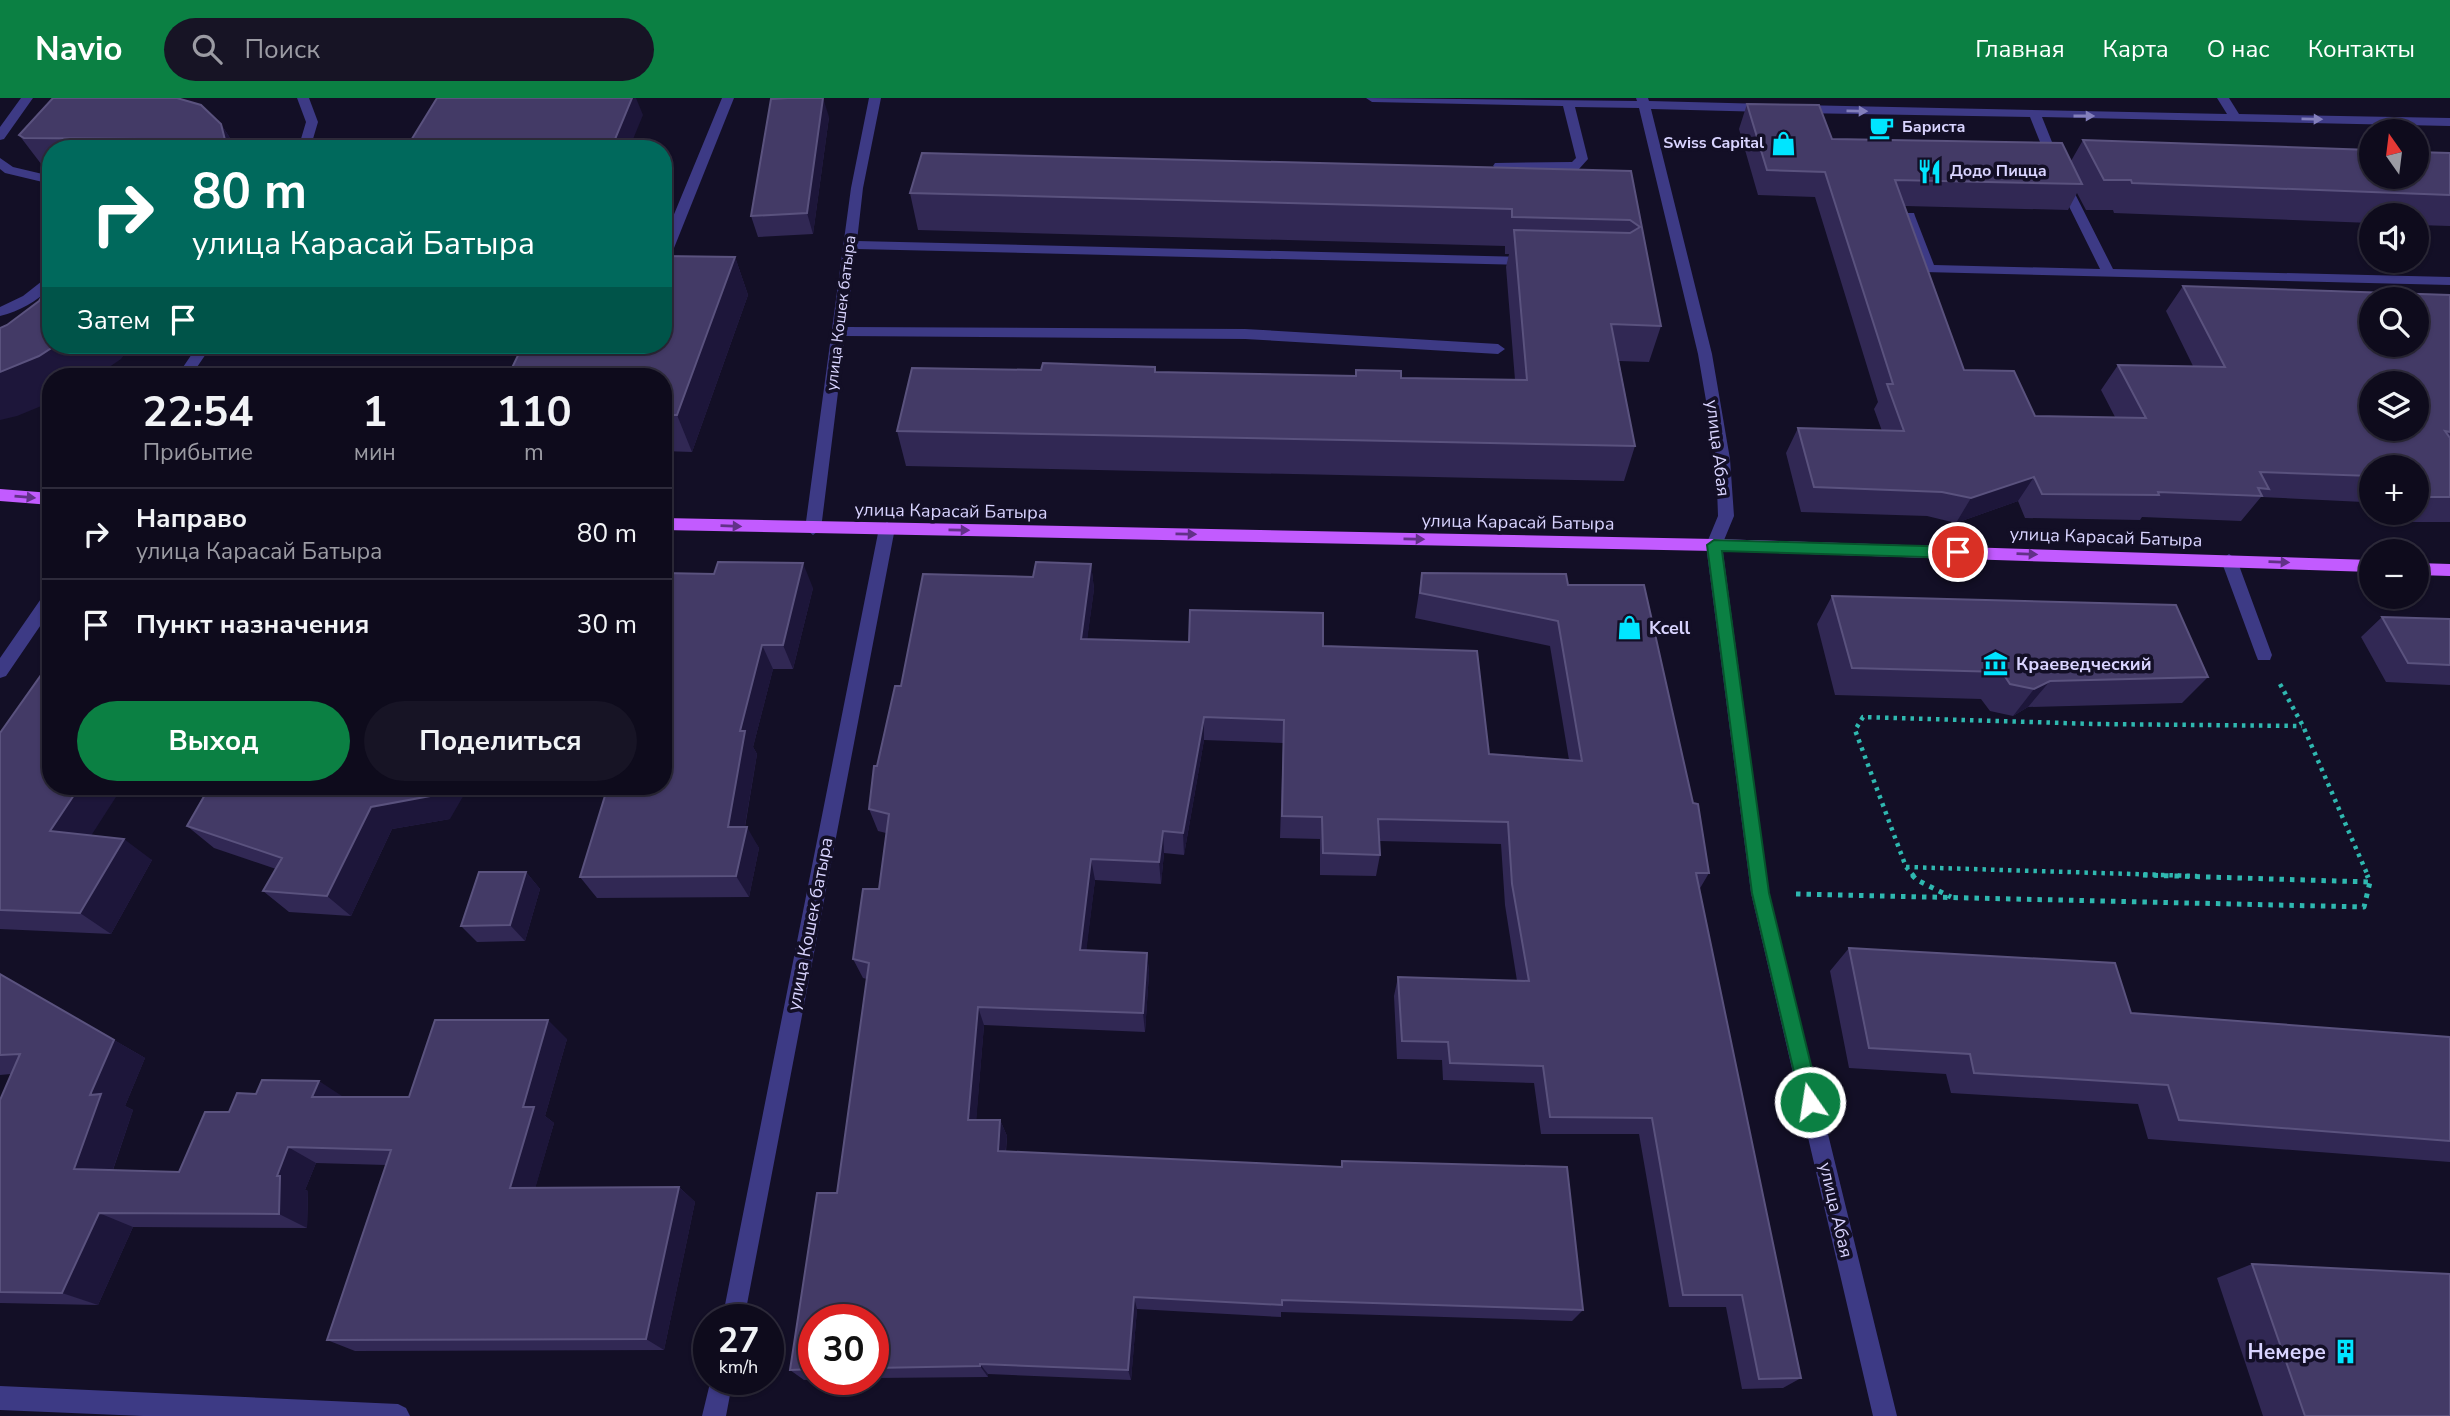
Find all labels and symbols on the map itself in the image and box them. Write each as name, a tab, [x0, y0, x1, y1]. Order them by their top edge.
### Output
one-way arrow	[1846, 105, 1868, 116]
one-way arrow	[2074, 110, 2096, 121]
cafe icon: Бариста	[1868, 113, 1896, 141]
one-way arrow	[2301, 113, 2323, 124]
place label: Бариста	[1902, 116, 1966, 138]
north arrow	[2359, 119, 2429, 189]
shop icon: Swiss Capital	[1770, 129, 1798, 157]
place label: Swiss Capital	[1663, 132, 1764, 154]
restaurant icon: Додо Пицца	[1916, 157, 1944, 185]
place label: Додо Пицца	[1950, 160, 2047, 182]
street label: улица Кошек батыра	[821, 234, 861, 392]
street label: улица Абая	[1700, 398, 1736, 498]
one-way arrow	[15, 492, 37, 503]
street label: улица Карасай Батыра	[854, 497, 1048, 525]
street label: улица Карасай Батыра	[1421, 508, 1615, 536]
one-way arrow	[721, 521, 743, 532]
pin	[1928, 522, 1988, 582]
street label: улица Карасай Батыра	[2009, 522, 2203, 552]
one-way arrow	[948, 524, 970, 536]
one-way arrow	[1176, 528, 1198, 540]
one-way arrow	[1403, 533, 1425, 545]
one-way arrow	[2016, 549, 2038, 560]
one-way arrow	[2268, 557, 2290, 568]
shop icon: Kcell	[1615, 614, 1643, 642]
place label: Kcell	[1649, 616, 1691, 640]
museum icon: Краеведческий	[1982, 650, 2010, 678]
place label: Краеведческий	[2016, 652, 2152, 676]
street label: улица Кошек батыра	[781, 835, 839, 1013]
position arrow	[1773, 1065, 1847, 1139]
street label: улица Абая	[1813, 1160, 1859, 1260]
speed limit sign: 30	[798, 1304, 889, 1395]
place label: Немере	[2247, 1338, 2326, 1366]
building icon: Немере	[2332, 1338, 2360, 1366]

